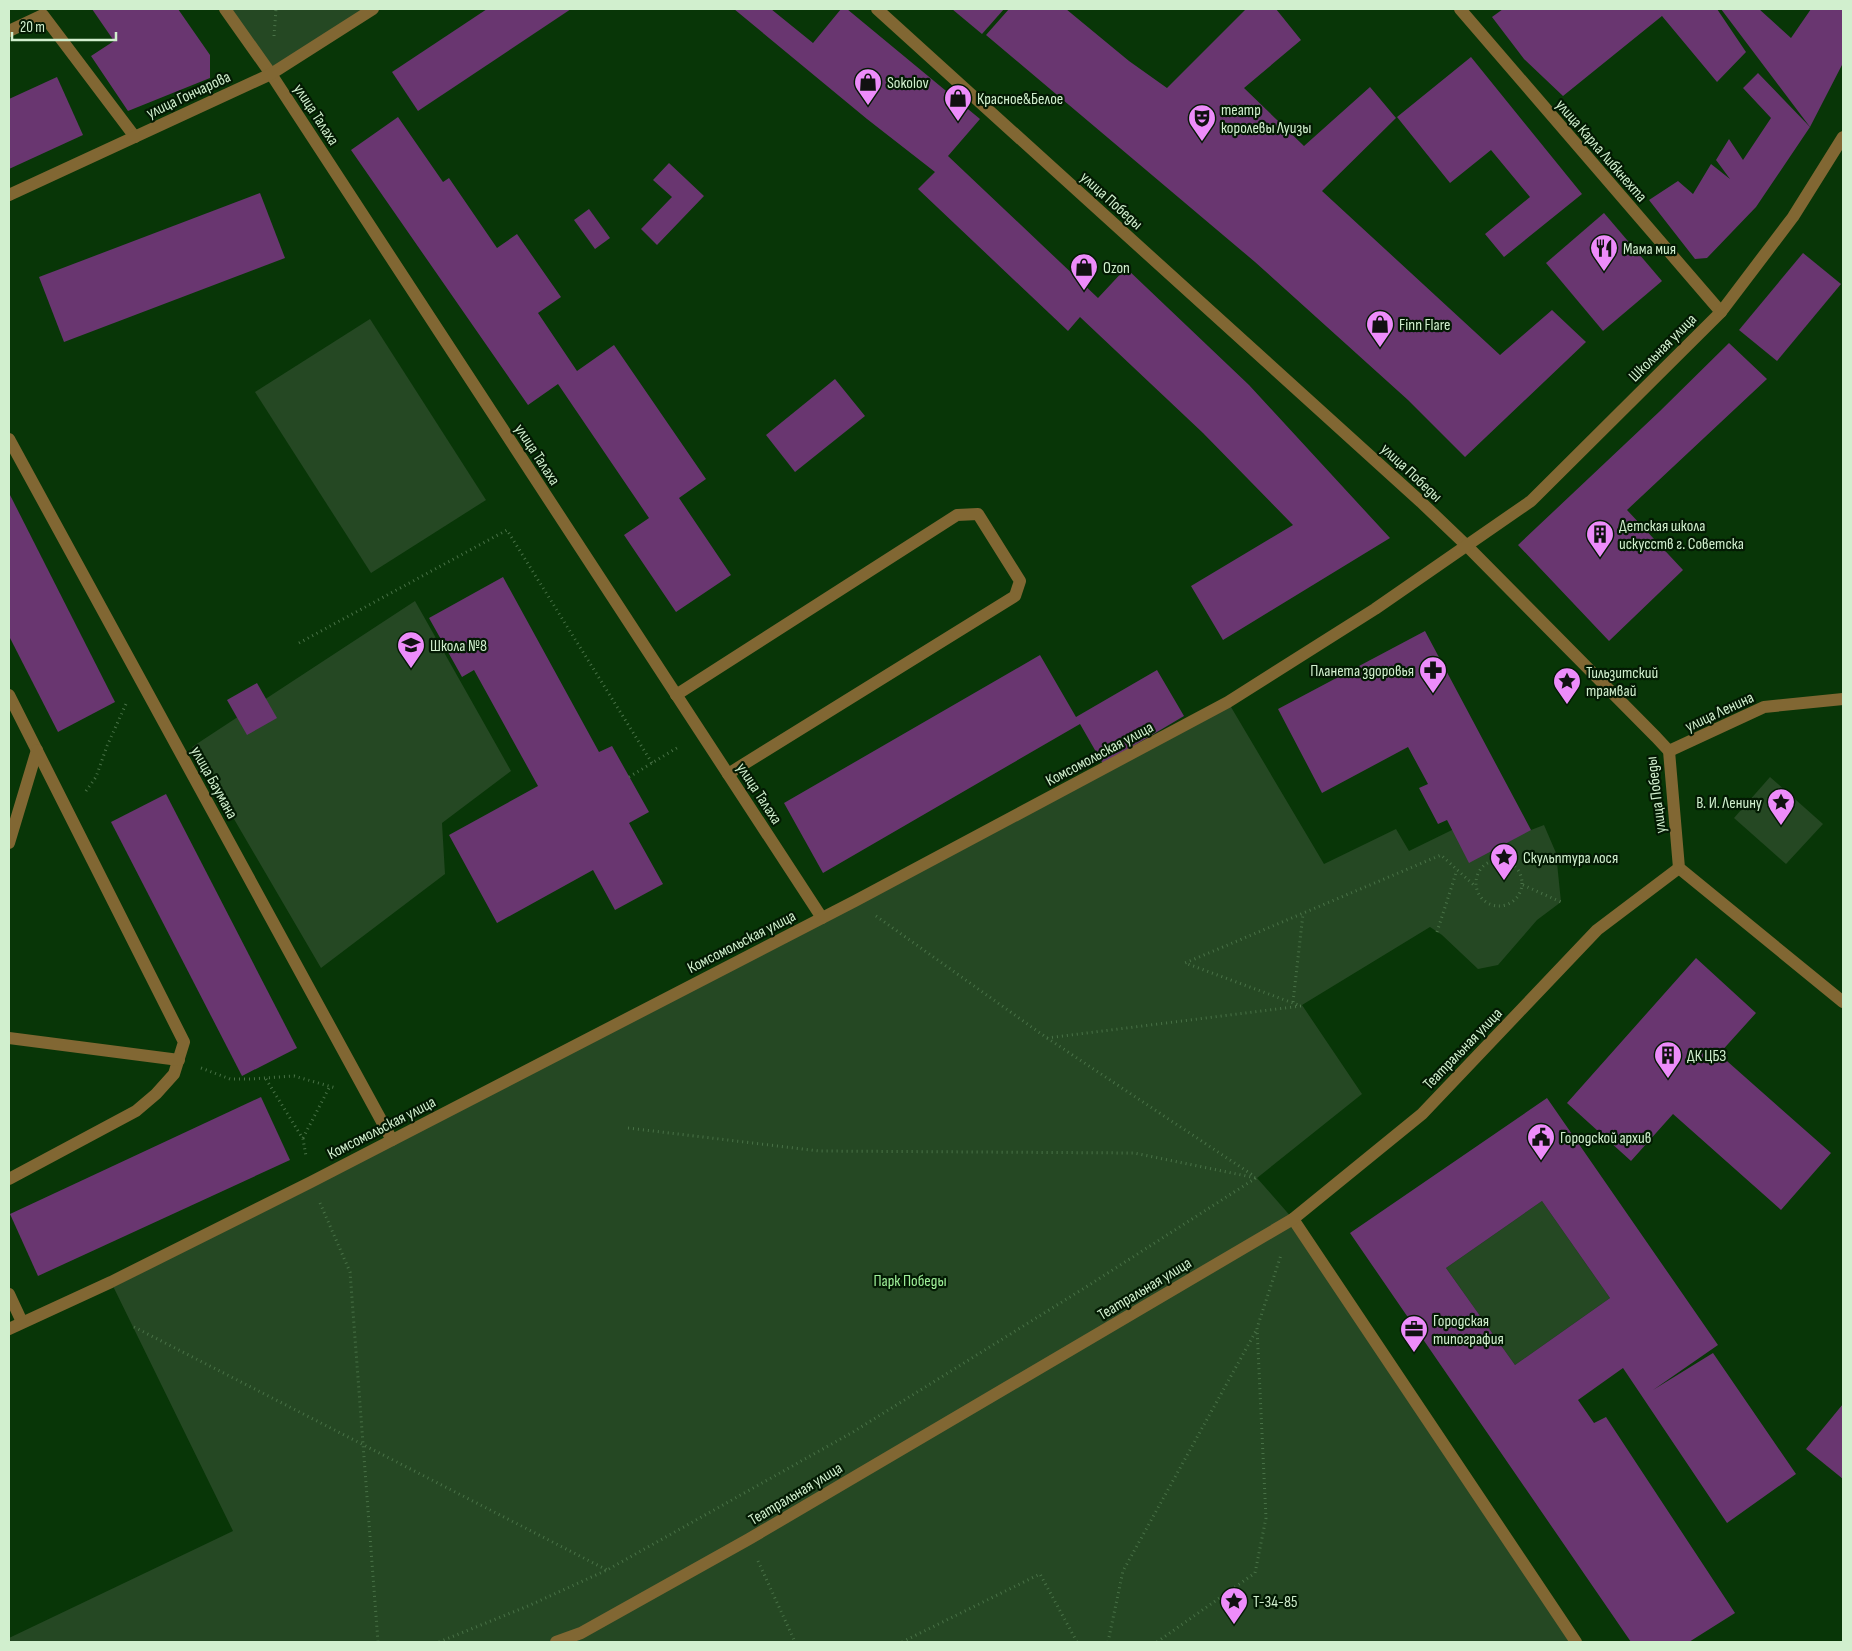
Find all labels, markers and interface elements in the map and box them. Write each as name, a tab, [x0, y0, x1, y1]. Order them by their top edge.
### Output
scale bar	[12, 10, 116, 42]
text: 20 m	[20, 18, 45, 37]
shop icon: Sokolov	[853, 67, 883, 106]
street label: улица Гончарова	[144, 68, 234, 123]
place label: Sokolov	[887, 74, 929, 93]
street label: улица Талаха	[289, 81, 343, 149]
shop icon: Красное&Белое	[943, 83, 973, 122]
place label: Красное&Белое	[977, 90, 1063, 109]
street label: улица Карла Либкнехта	[1551, 96, 1651, 206]
place label: театр королевы Луизы	[1221, 101, 1311, 138]
theatre icon: театр королевы Луизы	[1187, 103, 1217, 142]
street label: улица Победы	[1076, 168, 1146, 234]
restaurant icon: Мама мия	[1589, 233, 1619, 272]
place label: Мама мия	[1623, 240, 1676, 259]
shop icon: Ozon	[1069, 252, 1099, 291]
place label: Ozon	[1103, 259, 1130, 278]
shop icon: Finn Flare	[1365, 309, 1395, 348]
street label: Школьная улица	[1625, 310, 1701, 386]
place label: Finn Flare	[1399, 316, 1451, 335]
street label: улица Талаха	[510, 421, 564, 489]
street label: улица Победы	[1376, 440, 1446, 506]
place label: Детская школа искусств г. Советска	[1619, 517, 1744, 554]
building icon: Детская школа искусств г. Советска	[1585, 519, 1615, 558]
school or university icon: Школа №8	[396, 630, 426, 669]
place label: Школа №8	[430, 637, 487, 656]
pharmacy icon: Планета здоровья	[1418, 655, 1448, 694]
place label: Планета здоровья	[1310, 662, 1414, 681]
place label: Тильзитский трамвай	[1586, 664, 1658, 701]
place icon: Тильзитский трамвай	[1552, 666, 1582, 705]
street label: улица Ленина	[1682, 688, 1757, 736]
street label: Комсомольская улица	[1043, 718, 1157, 791]
street label: улица Баумана	[186, 743, 241, 822]
street label: улица Победы	[1642, 755, 1671, 834]
street label: улица Талаха	[732, 760, 786, 828]
place icon: В. И. Ленину	[1766, 787, 1796, 826]
place label: В. И. Ленину	[1696, 794, 1762, 813]
place icon: Скульптура лося	[1489, 842, 1519, 881]
place label: Скульптура лося	[1523, 849, 1618, 868]
street label: Комсомольская улица	[684, 907, 799, 978]
street label: Театральная улица	[1420, 1004, 1507, 1094]
building icon: ДК ЦБЗ	[1653, 1040, 1683, 1079]
place label: ДК ЦБЗ	[1687, 1047, 1726, 1066]
street label: Комсомольская улица	[324, 1093, 439, 1164]
public building icon: Городской архив	[1526, 1122, 1556, 1161]
place label: Городской архив	[1560, 1129, 1651, 1148]
street label: Театральная улица	[1095, 1254, 1195, 1325]
park label: Парк Победы	[873, 1272, 947, 1291]
place label: Городская типография	[1433, 1312, 1504, 1349]
office icon: Городская типография	[1399, 1314, 1429, 1353]
street label: Театральная улица	[746, 1459, 846, 1530]
place icon: Т-34-85	[1219, 1586, 1249, 1625]
place label: Т-34-85	[1253, 1593, 1297, 1612]

